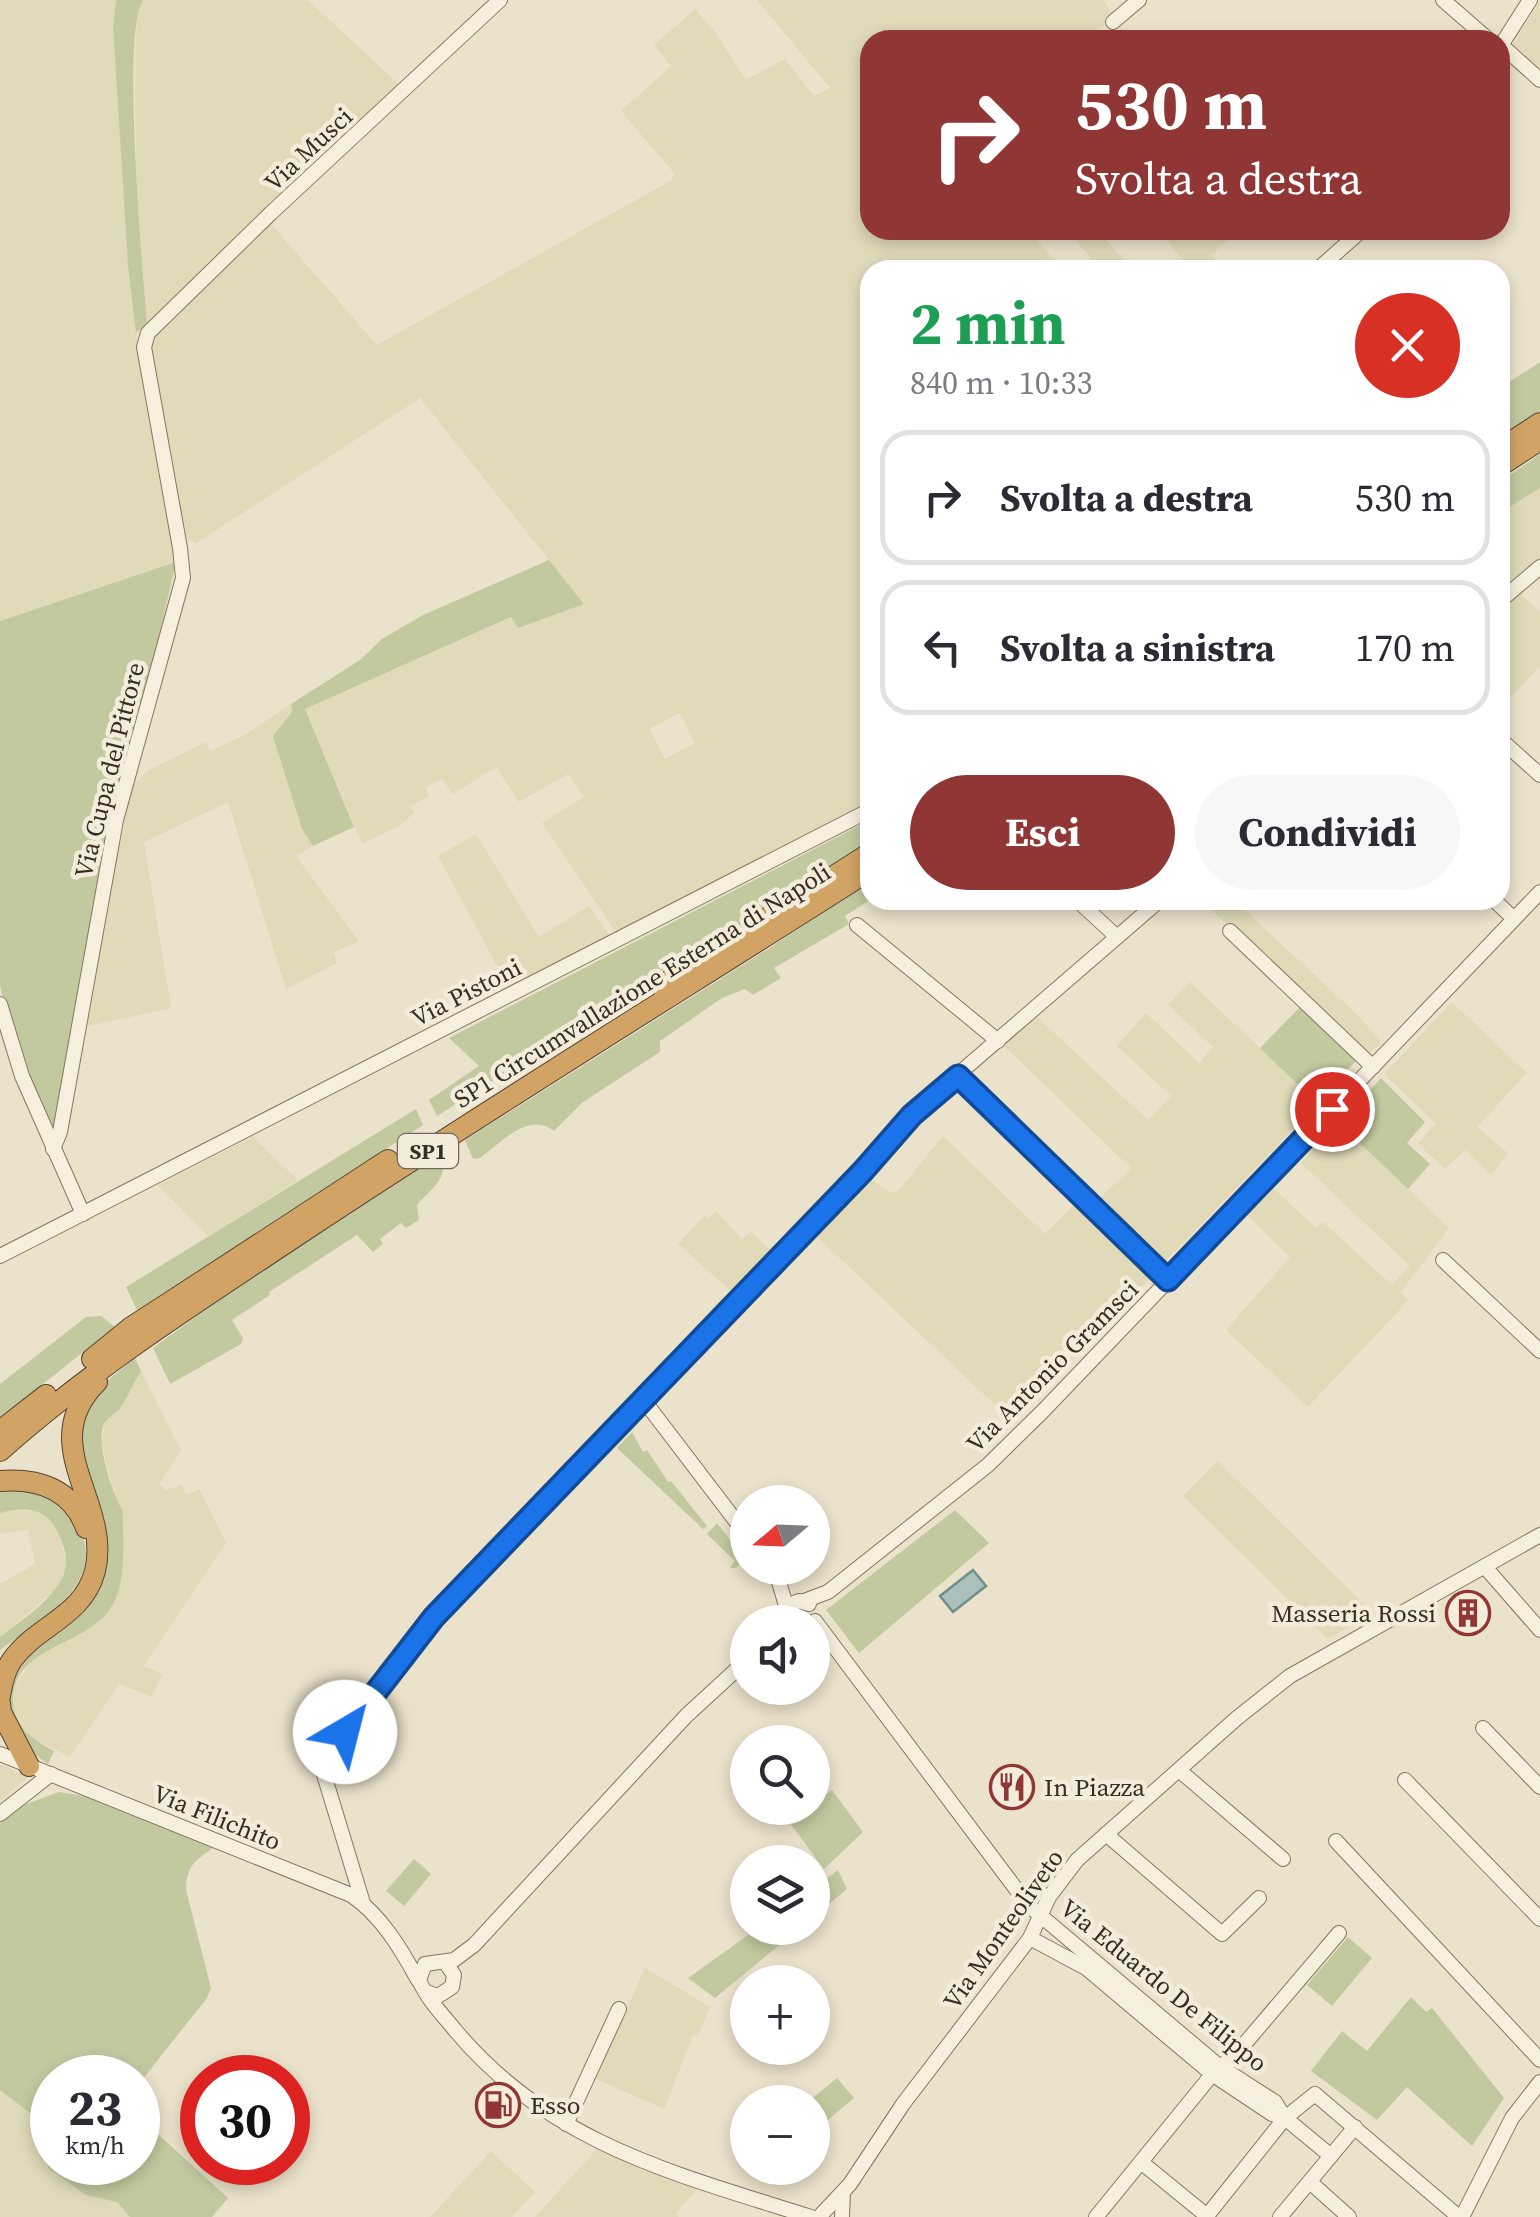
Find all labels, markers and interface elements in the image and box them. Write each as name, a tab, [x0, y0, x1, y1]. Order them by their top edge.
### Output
text: 530 m	[1075, 56, 1267, 152]
icon: right	[910, 70, 1040, 200]
street label: Via Musci	[256, 99, 360, 199]
text: Svolta a destra	[1075, 147, 1362, 209]
text: 2 min	[910, 282, 1066, 364]
button: close	[1355, 293, 1460, 398]
text: 840 m · 10:33	[910, 361, 1092, 405]
icon: right	[915, 470, 970, 525]
text: Svolta a destra	[1000, 472, 1253, 524]
text: 530 m	[1355, 472, 1455, 524]
icon: left	[915, 620, 970, 675]
text: Svolta a sinistra	[1000, 622, 1275, 674]
text: 170 m	[1355, 622, 1455, 674]
street label: Via Cupa del Pittore	[66, 659, 152, 881]
button: Esci	[910, 775, 1175, 890]
button: Condividi	[1195, 775, 1460, 890]
street label: SP1 Circumvallazione Esterna di Napoli	[447, 855, 837, 1115]
street label: Via Pistoni	[405, 950, 527, 1034]
pin	[1290, 1067, 1375, 1152]
icon: arrive	[1305, 1082, 1360, 1137]
road number: SP1	[398, 1134, 458, 1168]
street label: Via Antonio Gramsci	[958, 1272, 1146, 1460]
north arrow	[730, 1485, 830, 1585]
map controls	[730, 1485, 830, 2185]
building icon: Masseria Rossi	[1445, 1590, 1491, 1636]
place label: Masseria Rossi	[1271, 1596, 1436, 1630]
button: sound	[730, 1605, 830, 1705]
position arrow	[293, 1680, 397, 1784]
button: search	[730, 1725, 830, 1825]
restaurant icon: In Piazza	[989, 1764, 1035, 1810]
place label: In Piazza	[1044, 1770, 1145, 1804]
street label: Via Filichito	[148, 1776, 286, 1858]
street label: Via Monteoliveto	[935, 1842, 1071, 2016]
button: layers	[730, 1845, 830, 1945]
street label: Via Eduardo De Filippo	[1053, 1891, 1275, 2079]
button: +	[730, 1965, 830, 2065]
speed limit sign: 30	[180, 2055, 310, 2185]
text: 23	[68, 2073, 122, 2142]
fuel station icon: Esso	[475, 2082, 521, 2128]
button: −	[730, 2085, 830, 2185]
place label: Esso	[530, 2088, 581, 2122]
text: km/h	[65, 2128, 125, 2162]

